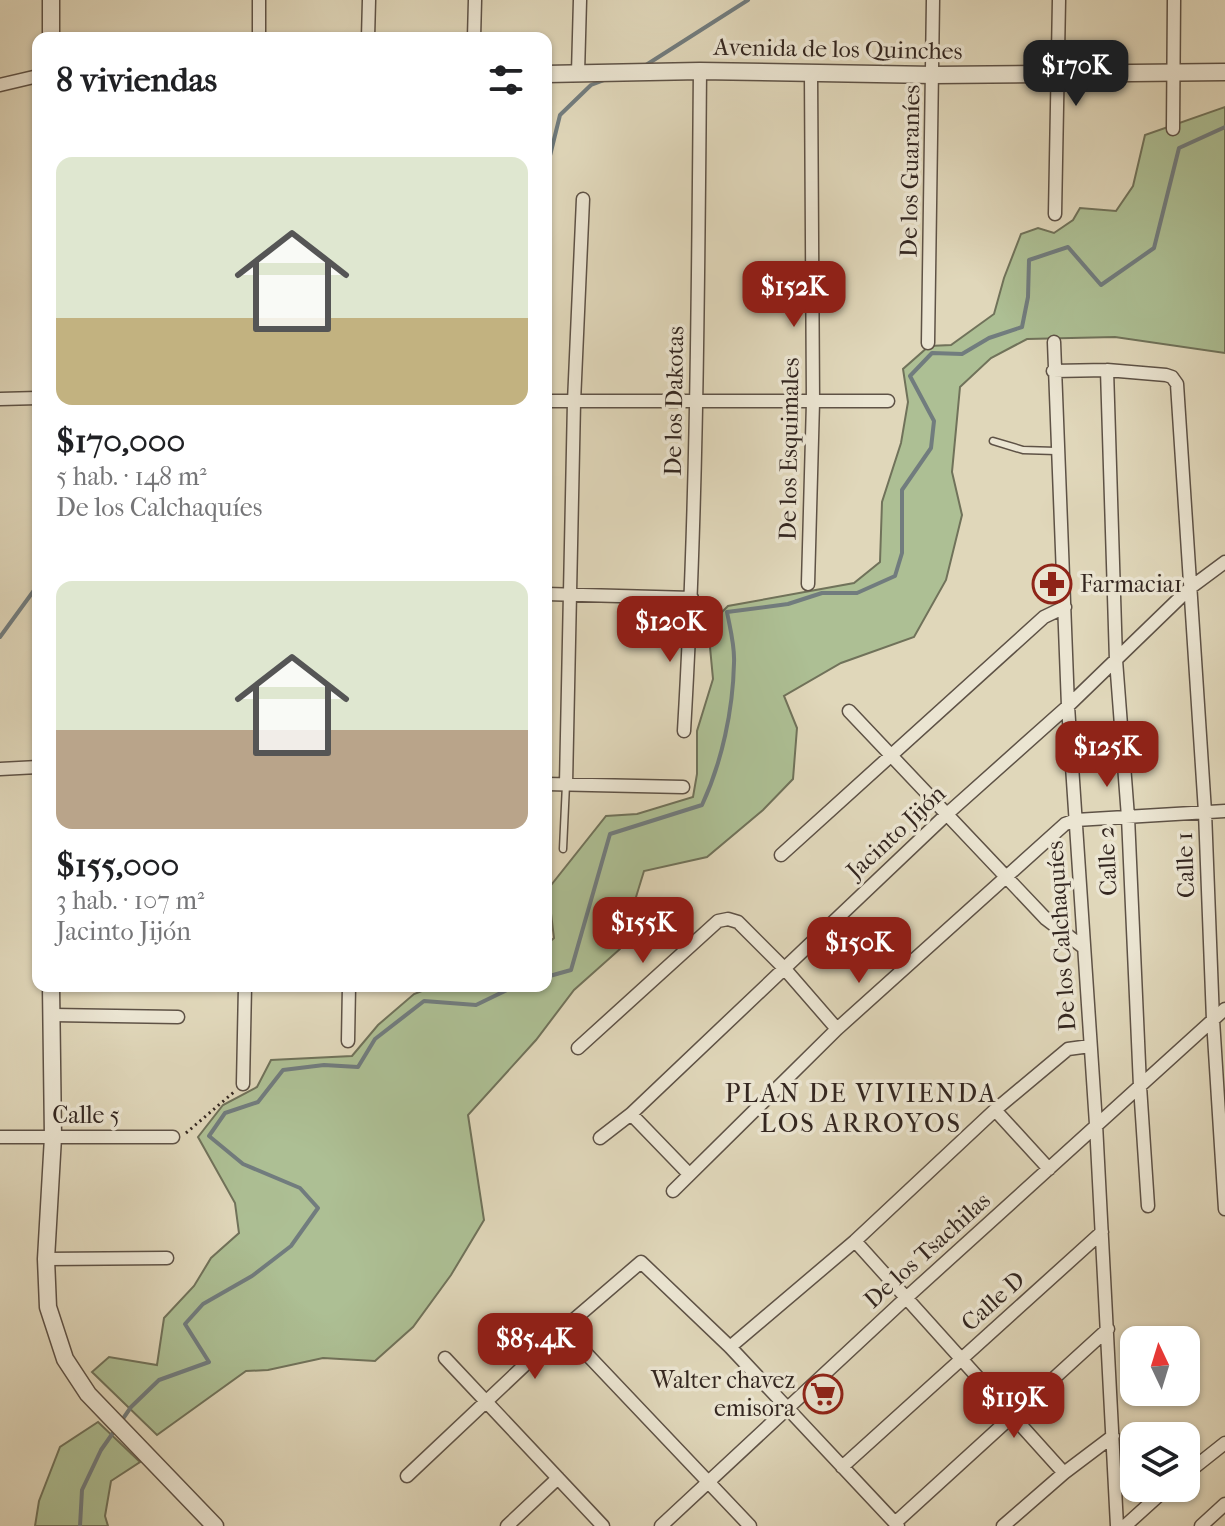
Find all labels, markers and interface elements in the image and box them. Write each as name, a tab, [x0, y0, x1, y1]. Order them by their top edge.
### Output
street label: Avenida de los Quinches	[712, 33, 963, 65]
pin: $170K	[1020, 40, 1132, 108]
text: $170K	[1041, 50, 1111, 81]
icon: filters	[484, 58, 528, 102]
text: 8 viviendas	[56, 60, 217, 100]
street label: De los Guaraníes	[894, 84, 926, 257]
icon: home	[220, 209, 364, 353]
pin: $152K	[738, 261, 850, 329]
text: $152K	[761, 271, 828, 302]
street label: De los Dakotas	[659, 326, 689, 476]
street label: De los Esquimales	[773, 357, 805, 541]
text: $170,000	[56, 421, 185, 461]
text: 5 hab. · 148 m²	[56, 461, 207, 492]
text: De los Calchaquíes	[56, 492, 262, 523]
pharmacy icon: Farmacia1	[1031, 563, 1073, 605]
place label: Farmacia1	[1080, 570, 1182, 598]
pin: $120K	[614, 596, 726, 664]
text: $120K	[635, 606, 705, 637]
icon: home	[220, 633, 364, 777]
pin: $125K	[1051, 721, 1163, 789]
text: $125K	[1073, 731, 1141, 762]
street label: Jacinto Jijón	[839, 779, 951, 886]
street label: Calle 2	[1091, 825, 1123, 897]
street label: Calle 1	[1170, 832, 1200, 898]
street label: De los Calchaquíes	[1040, 840, 1082, 1032]
text: $155,000	[56, 845, 179, 885]
text: 3 hab. · 107 m²	[56, 885, 204, 916]
pin: $155K	[587, 897, 699, 965]
text: $155K	[611, 907, 675, 938]
text: Jacinto Jijón	[56, 916, 191, 947]
pin: $150K	[803, 917, 915, 985]
text: $150K	[825, 927, 893, 958]
district label: PLAN DE VIVIENDA LOS ARROYOS	[725, 1078, 997, 1139]
street label: Calle 5	[52, 1101, 120, 1129]
street label: De los Tsachilas	[858, 1186, 996, 1314]
street label: Calle D	[956, 1265, 1030, 1337]
pin: $85.4K	[470, 1313, 600, 1381]
text: $85.4K	[496, 1323, 574, 1354]
north arrow	[1120, 1326, 1200, 1406]
map controls	[1120, 1326, 1200, 1502]
place label: Walter chavez emisora	[650, 1366, 796, 1422]
pin: $119K	[958, 1372, 1070, 1440]
supermarket icon: Walter chavez emisora	[802, 1373, 844, 1415]
text: $119K	[981, 1382, 1047, 1413]
button: layers	[1120, 1422, 1200, 1502]

